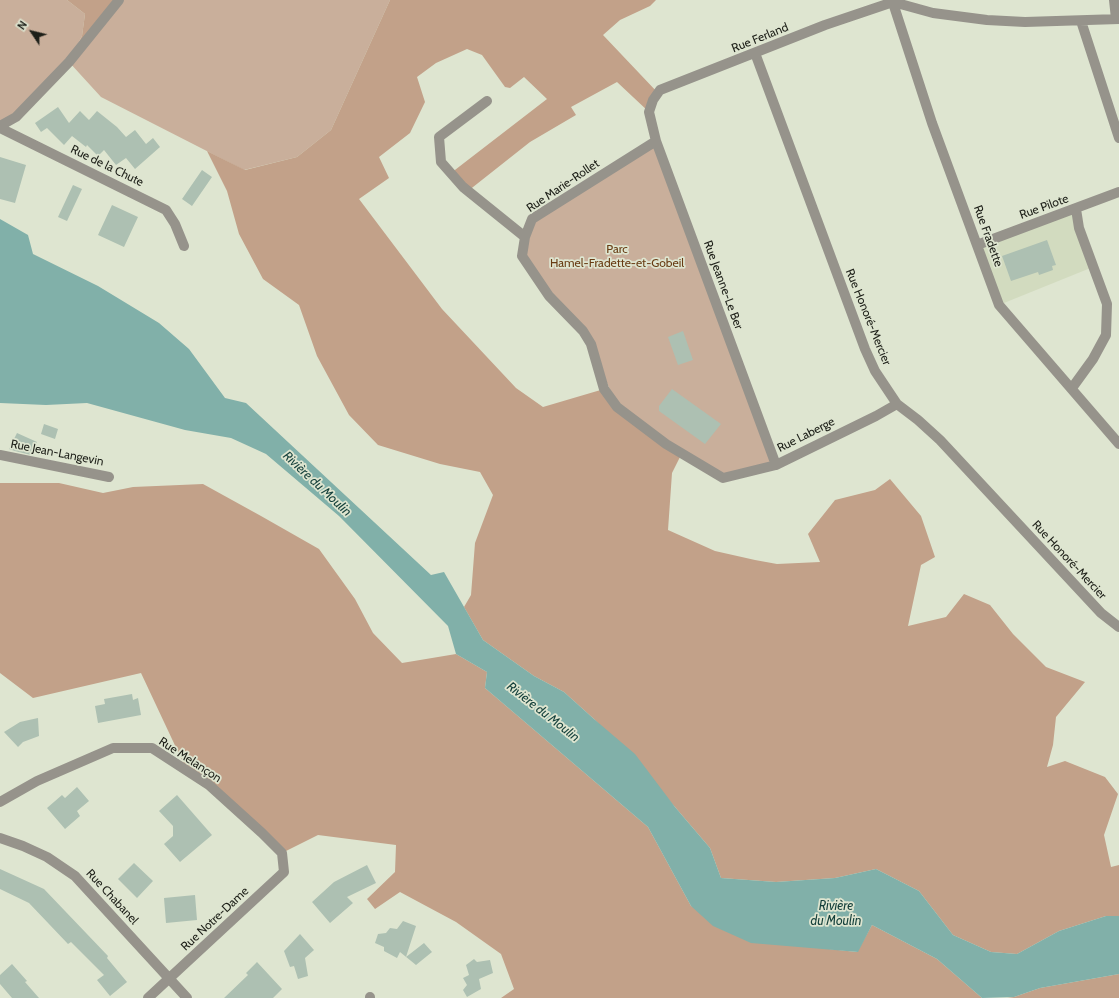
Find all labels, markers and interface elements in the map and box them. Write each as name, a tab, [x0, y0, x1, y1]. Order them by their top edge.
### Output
north arrow	[12, 12, 52, 52]
text: N	[14, 18, 30, 32]
street label: Rue Ferland	[730, 20, 790, 56]
street label: Rue de la Chute	[68, 142, 146, 190]
street label: Rue Marie-Rollet	[524, 156, 602, 216]
street label: Rue Pilote	[1018, 192, 1070, 222]
street label: Rue Fradette	[970, 203, 1006, 269]
street label: Rue Jeanne-Le Ber	[700, 239, 746, 331]
park label: Parc Hamel-Fradette-et-Gobeil	[550, 242, 684, 270]
street label: Rue Honoré-Mercier	[842, 267, 894, 367]
street label: Rue Laberge	[775, 414, 837, 456]
street label: Rue Jean-Langevin	[9, 437, 105, 469]
water label: Rivière du Moulin	[279, 448, 355, 520]
street label: Rue Honoré-Mercier	[1029, 518, 1109, 602]
water label: Rivière du Moulin	[504, 679, 582, 745]
street label: Rue Melançon	[156, 734, 224, 786]
street label: Rue Chabanel	[83, 866, 141, 928]
street label: Rue Notre-Dame	[178, 884, 252, 954]
water label: Rivière du Moulin	[810, 898, 862, 929]

